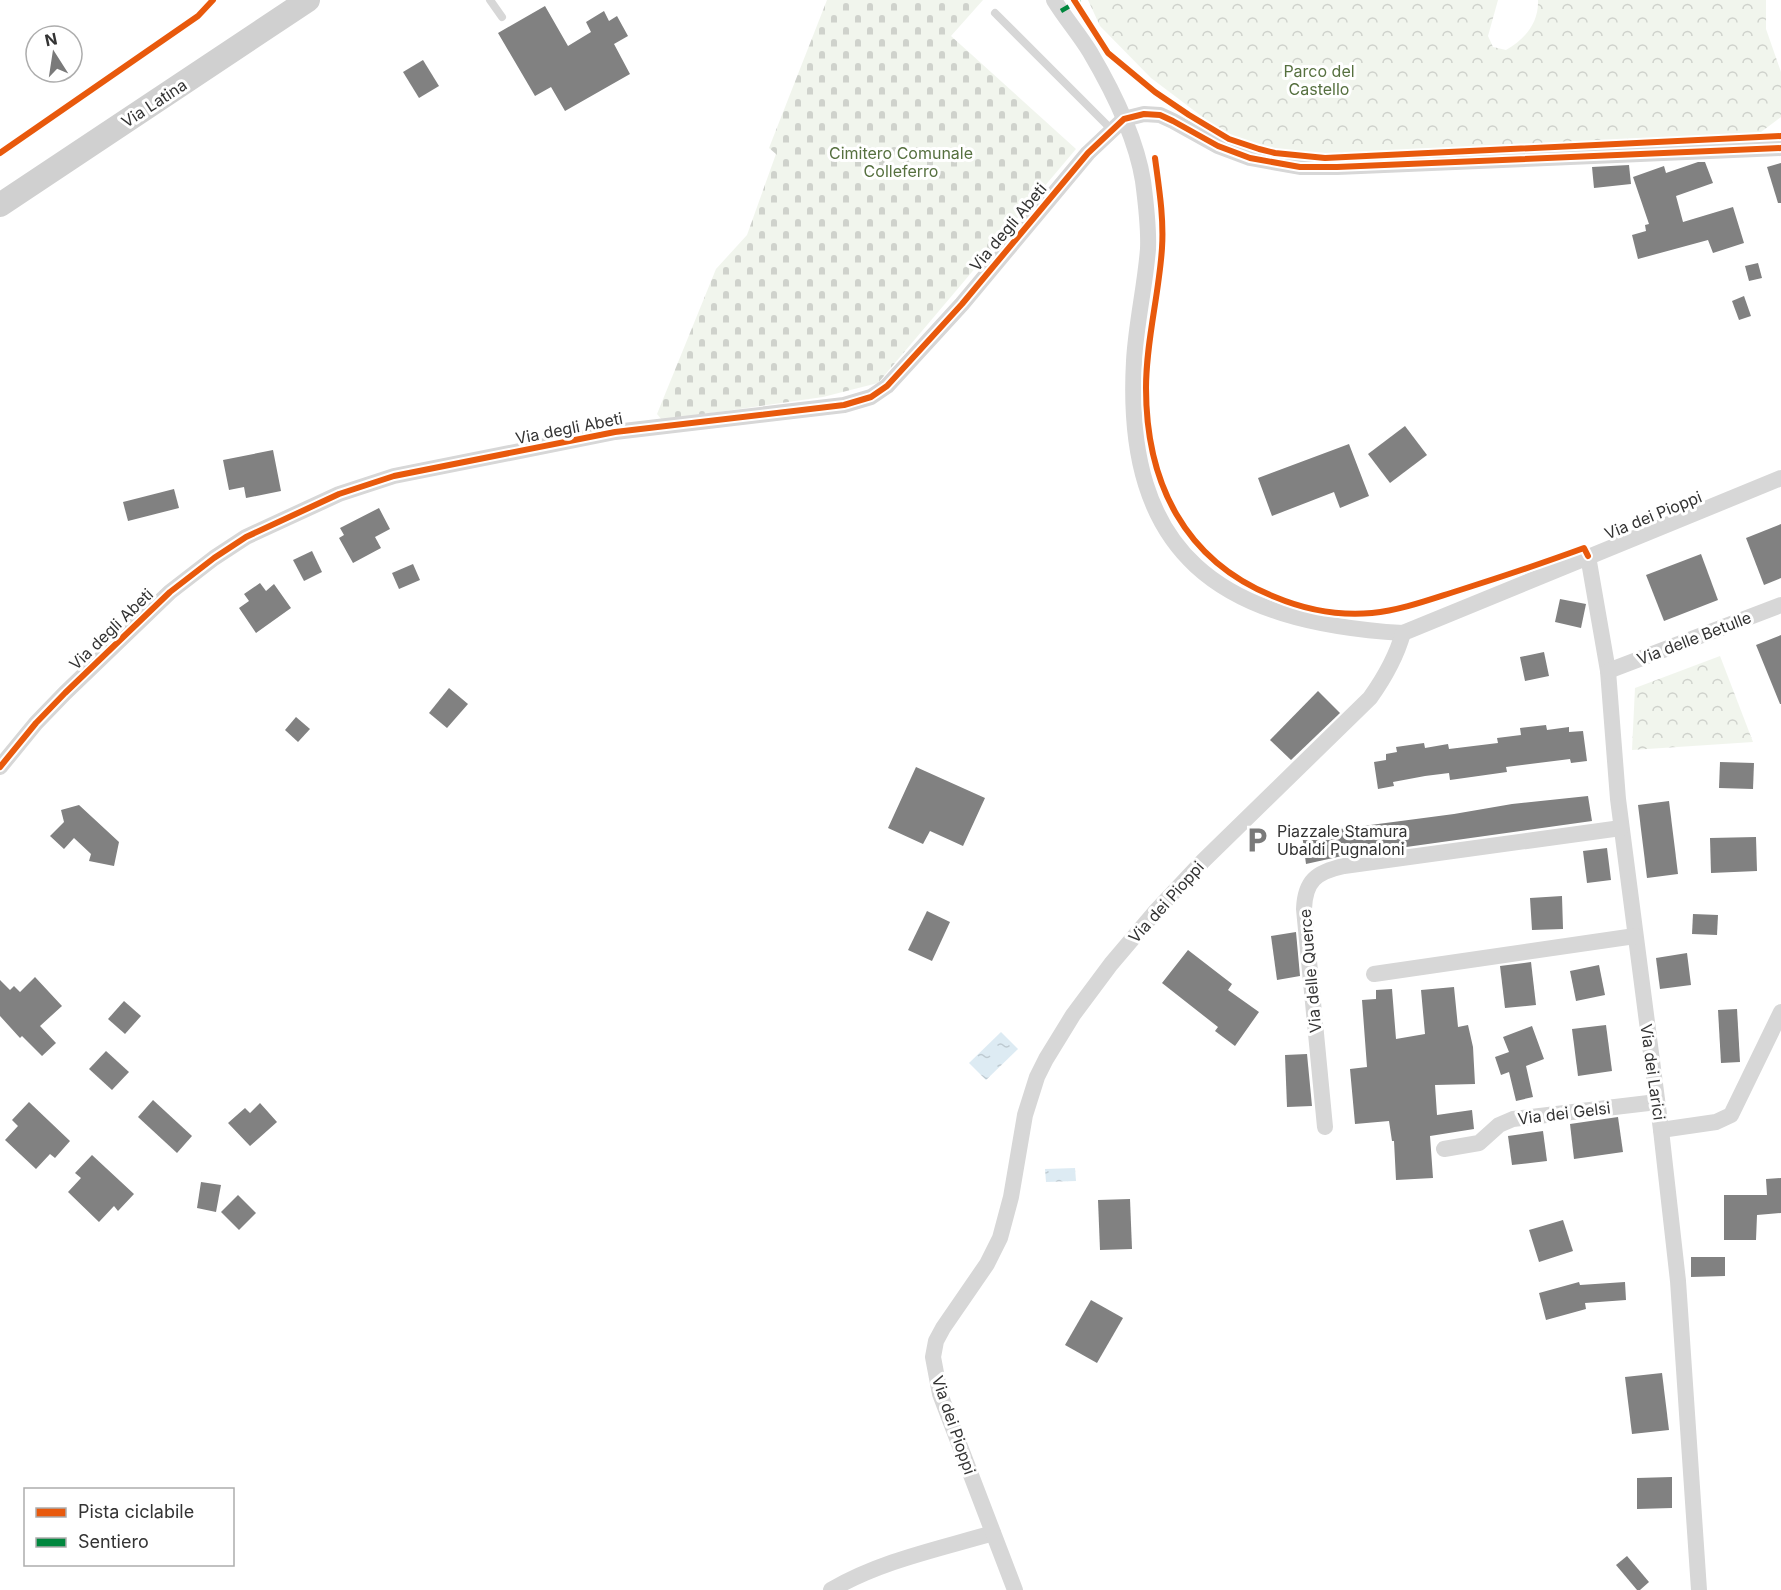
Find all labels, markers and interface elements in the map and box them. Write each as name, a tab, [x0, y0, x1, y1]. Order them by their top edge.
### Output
north arrow	[24, 24, 84, 84]
text: N	[43, 28, 59, 50]
park label: Parco del Castello	[1283, 61, 1355, 99]
street label: Via Latina	[118, 74, 190, 132]
park label: Cimitero Comunale Colleferro	[829, 143, 973, 181]
street label: Via degli Abeti	[965, 179, 1051, 275]
street label: Via degli Abeti	[514, 408, 624, 448]
street label: Via dei Pioppi	[1601, 486, 1705, 544]
street label: Via degli Abeti	[65, 584, 157, 674]
street label: Via delle Betulle	[1634, 607, 1754, 669]
place label: Piazzale Stamura Ubaldi Pugnaloni	[1277, 821, 1407, 859]
parking icon: Piazzale Stamura Ubaldi Pugnaloni	[1242, 825, 1272, 855]
street label: Via dei Pioppi	[1124, 857, 1208, 947]
street label: Via delle Querce	[1295, 908, 1325, 1034]
street label: Via dei Larici	[1636, 1023, 1670, 1121]
street label: Via dei Gelsi	[1516, 1097, 1612, 1129]
street label: Via dei Pioppi	[928, 1373, 980, 1477]
legend	[24, 1488, 234, 1566]
text: Pista ciclabile	[78, 1501, 194, 1522]
text: Sentiero	[78, 1531, 149, 1552]

